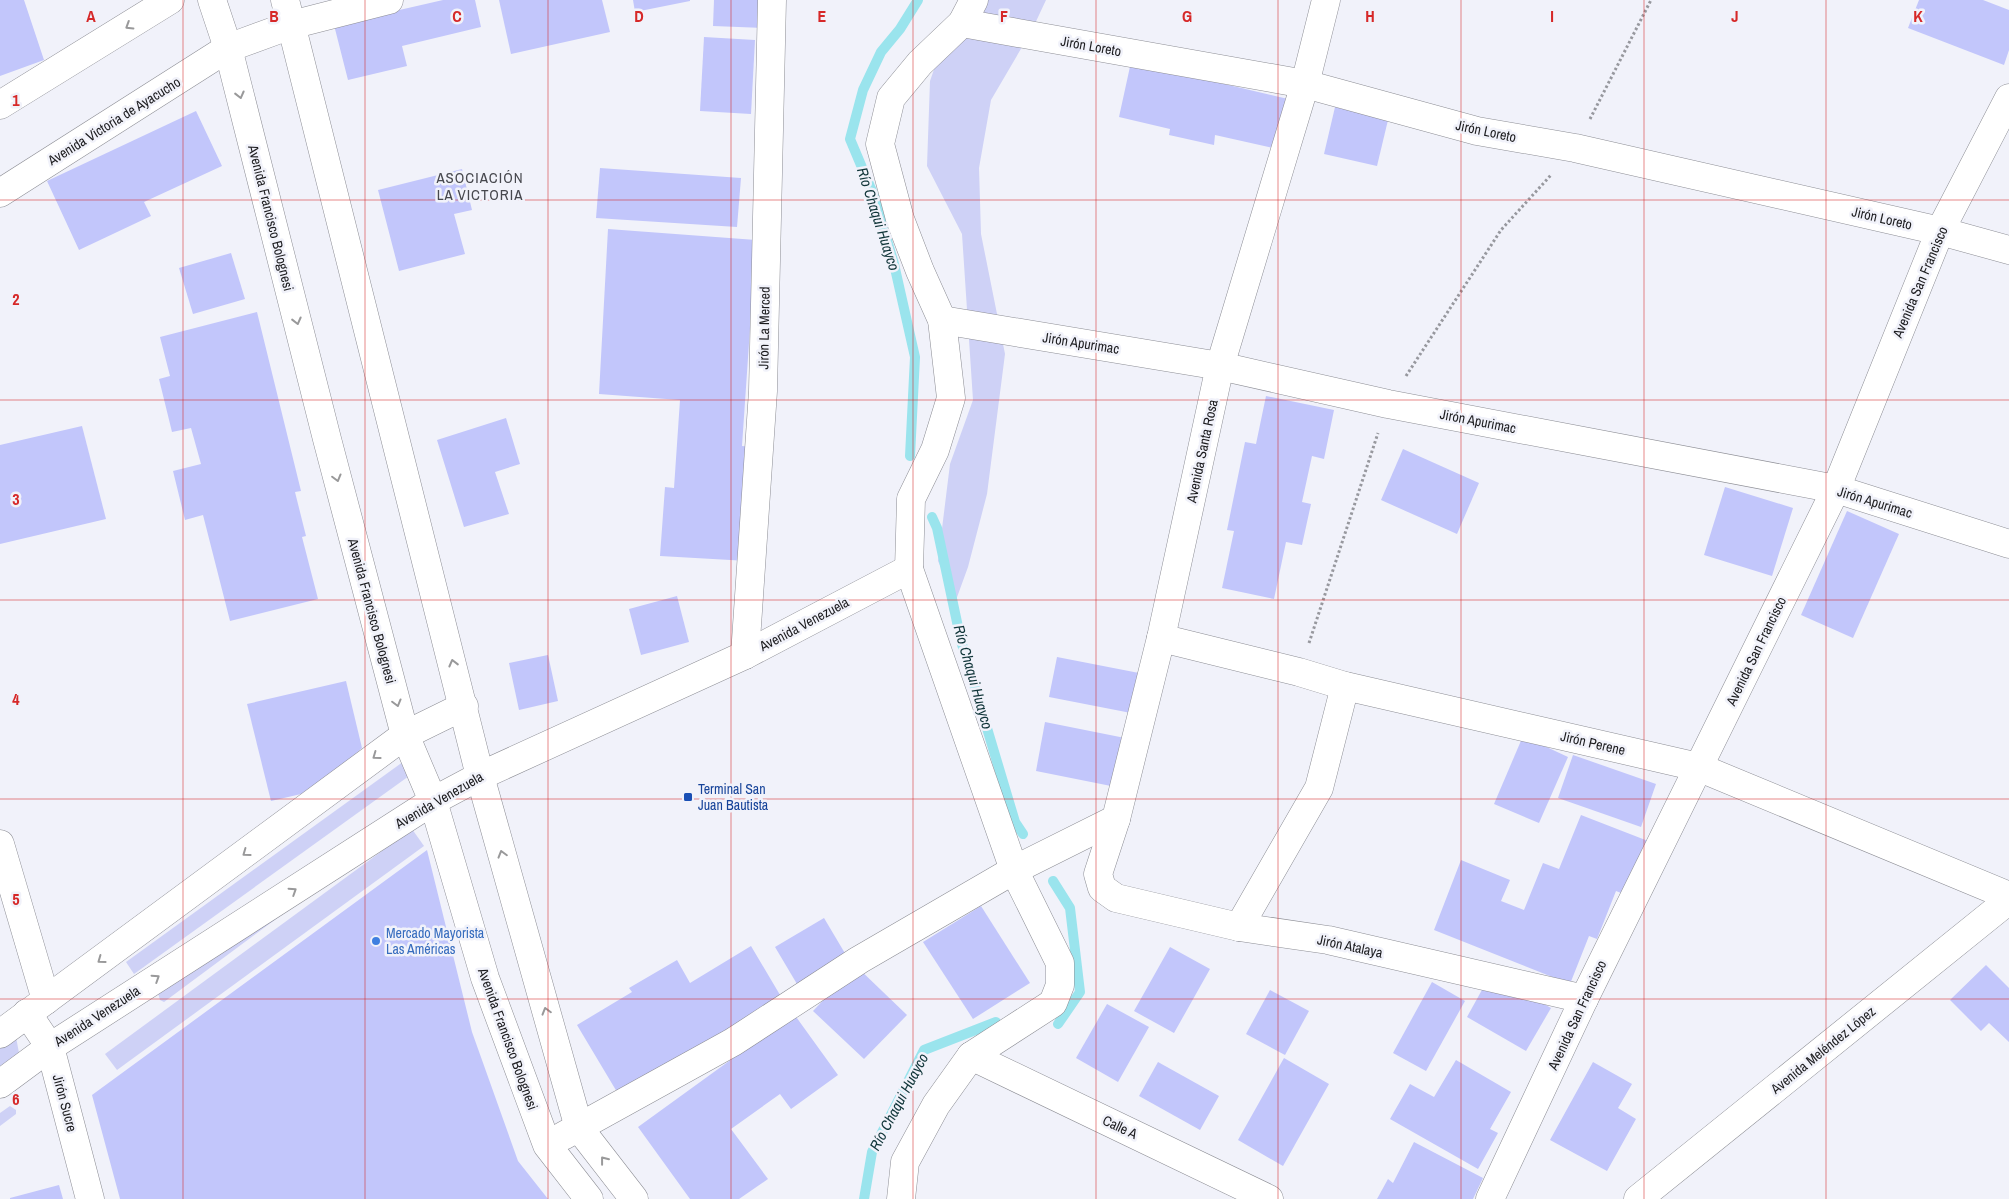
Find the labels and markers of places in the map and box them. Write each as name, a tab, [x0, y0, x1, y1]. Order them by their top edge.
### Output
place label: Terminal San Juan Bautista	[698, 780, 769, 814]
marker: Terminal San Juan Bautista	[682, 791, 694, 803]
place label: Mercado Mayorista Las Américas	[386, 924, 485, 958]
marker: Mercado Mayorista Las Américas	[370, 935, 382, 947]

